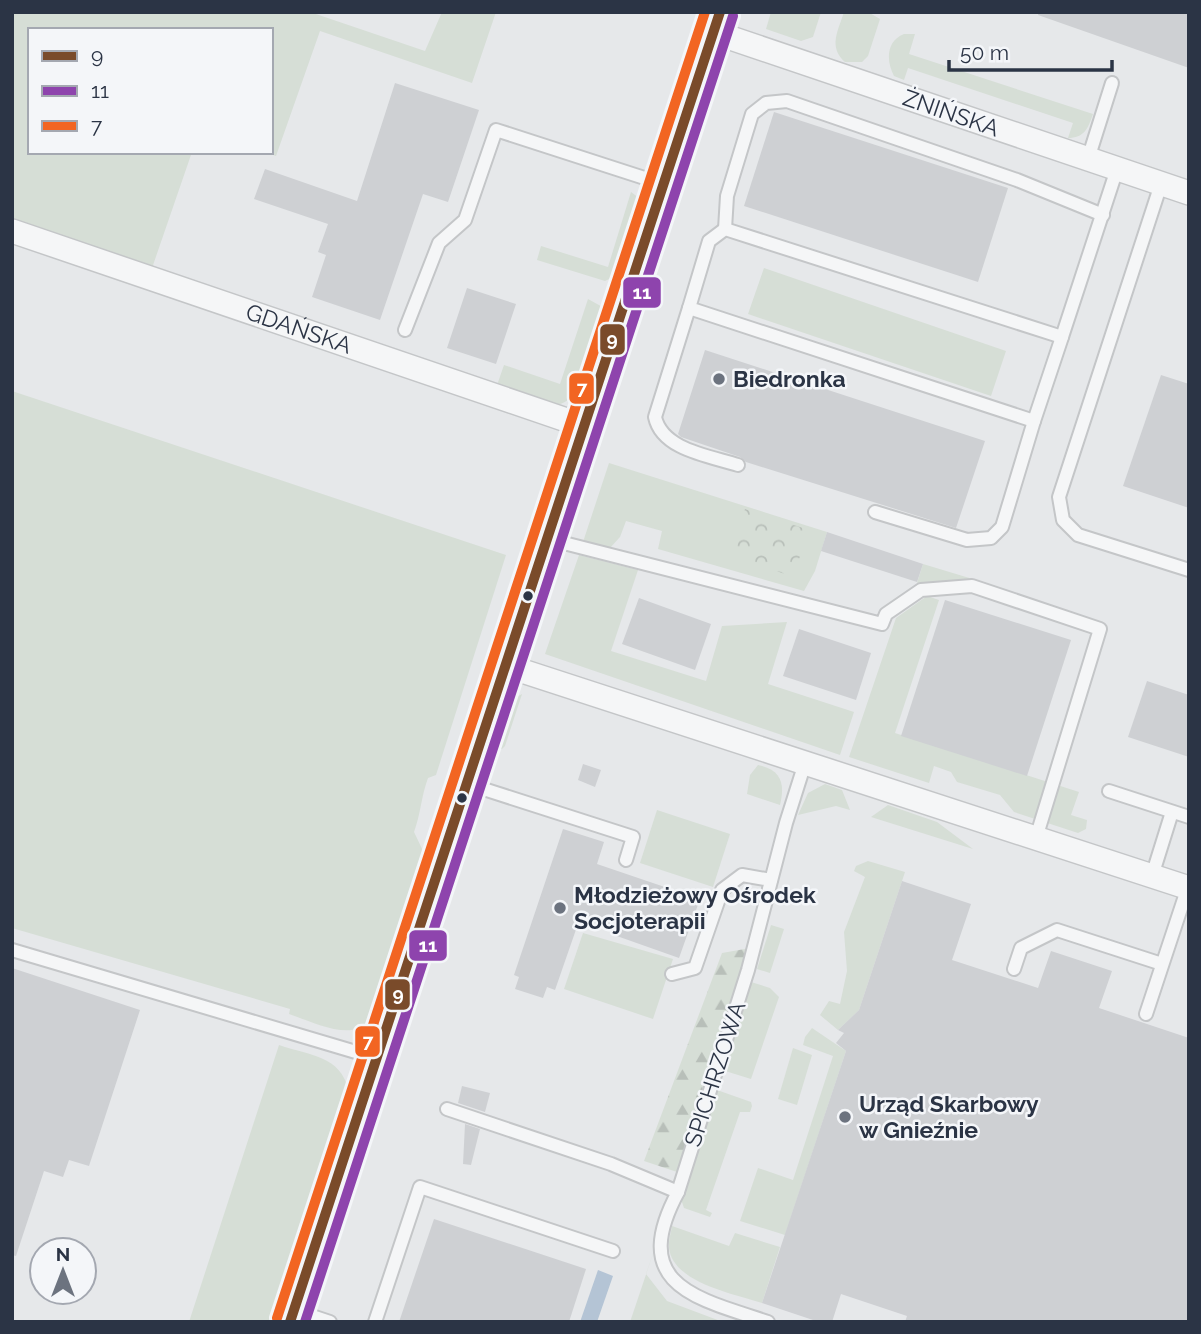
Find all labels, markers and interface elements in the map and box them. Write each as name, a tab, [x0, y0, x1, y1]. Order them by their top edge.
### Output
legend	[28, 28, 273, 154]
scale bar	[949, 28, 1112, 72]
text: 50 m	[960, 40, 1009, 65]
text: 9	[91, 43, 103, 68]
text: 11	[91, 78, 109, 103]
street label: ŻNIŃSKA	[899, 83, 1003, 142]
text: 7	[91, 113, 103, 138]
line badge: 11	[622, 276, 662, 309]
text: 11	[633, 281, 651, 303]
street label: GDAŃSKA	[243, 298, 356, 359]
line badge: 9	[599, 323, 626, 356]
text: 9	[606, 328, 618, 350]
place label: Biedronka	[733, 365, 846, 392]
marker: Biedronka	[711, 371, 727, 387]
line badge: 7	[568, 372, 595, 405]
text: 7	[577, 377, 588, 399]
unlabelled marker	[521, 589, 535, 603]
unlabelled marker	[455, 791, 469, 805]
place label: Młodzieżowy Ośrodek Socjoterapii	[574, 881, 816, 934]
marker: Młodzieżowy Ośrodek Socjoterapii	[552, 900, 568, 916]
line badge: 11	[408, 929, 448, 962]
text: 11	[419, 934, 437, 956]
line badge: 9	[384, 978, 411, 1011]
text: 9	[392, 983, 404, 1005]
street label: SPICHRZOWA	[678, 998, 751, 1150]
line badge: 7	[354, 1025, 381, 1058]
text: 7	[363, 1030, 374, 1052]
place label: Urząd Skarbowy w Gnieźnie	[859, 1090, 1039, 1143]
marker: Urząd Skarbowy w Gnieźnie	[837, 1109, 853, 1125]
north arrow	[28, 1236, 98, 1306]
text: N	[56, 1243, 70, 1265]

